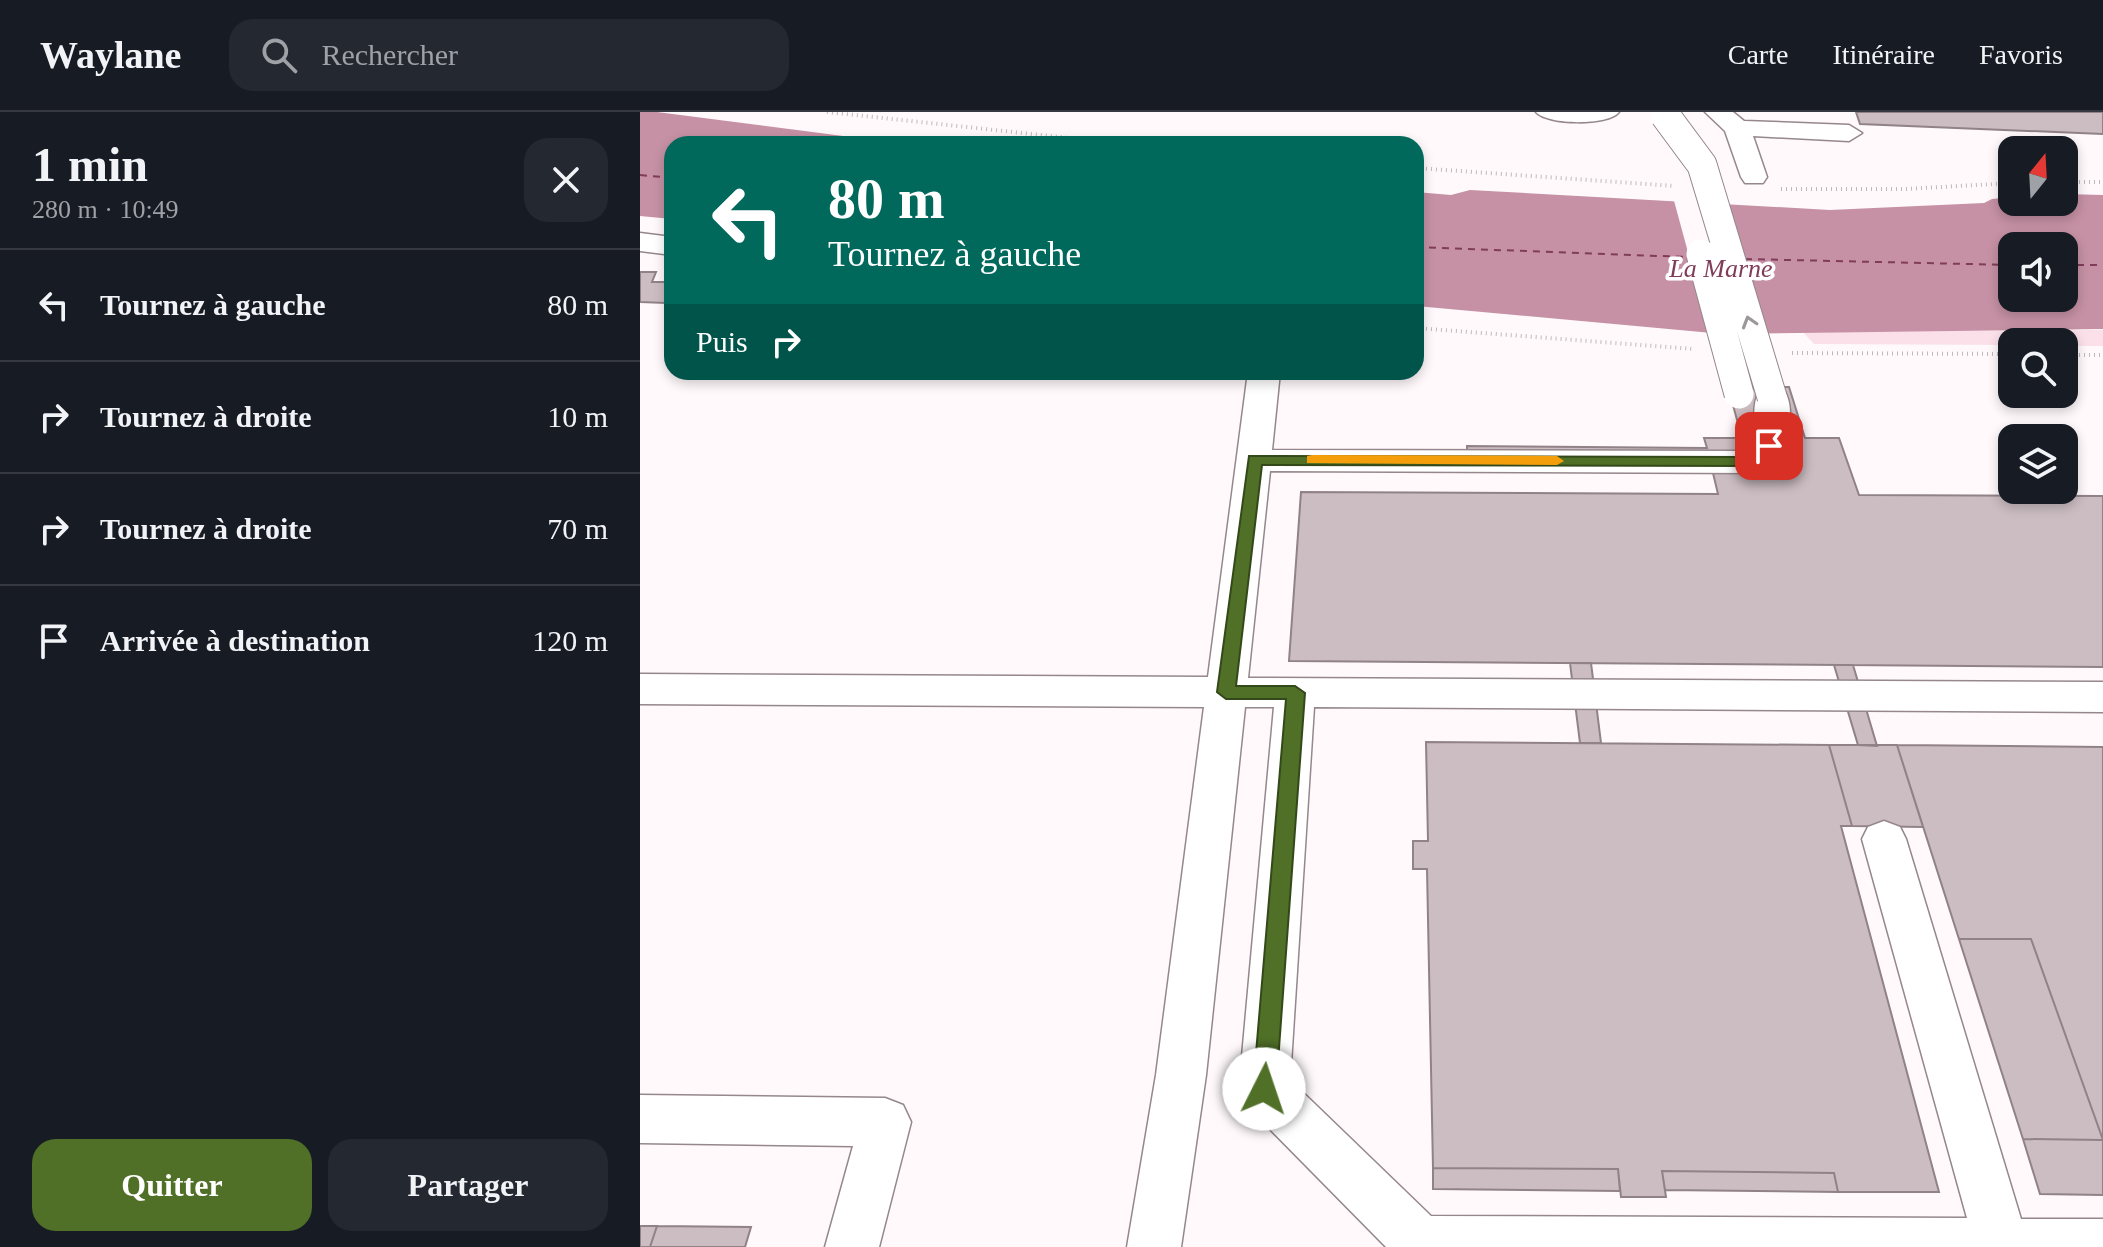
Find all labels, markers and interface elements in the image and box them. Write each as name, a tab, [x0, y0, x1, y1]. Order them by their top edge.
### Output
search box	[229, 19, 789, 91]
icon: search	[257, 33, 301, 77]
text: Waylane	[40, 34, 181, 76]
text: Rechercher	[321, 38, 458, 71]
text: Carte	[1728, 39, 1788, 70]
text: Itinéraire	[1832, 39, 1935, 70]
text: Favoris	[1979, 39, 2063, 70]
north arrow	[1998, 136, 2078, 216]
map controls	[1998, 136, 2078, 504]
text: 1 min	[32, 138, 148, 191]
button: close	[524, 138, 608, 222]
icon: left	[696, 168, 800, 272]
text: 80 m	[828, 168, 945, 230]
text: 280 m · 10:49	[32, 195, 179, 224]
button: sound	[1998, 232, 2078, 312]
text: Tournez à gauche	[828, 234, 1081, 274]
water label: La Marne	[1668, 254, 1773, 283]
icon: left	[32, 283, 76, 327]
text: Tournez à gauche	[100, 288, 326, 321]
text: 80 m	[547, 288, 608, 321]
one-way arrow	[1742, 316, 1758, 330]
icon: right	[764, 320, 808, 364]
text: Puis	[696, 325, 748, 358]
button: search	[1998, 328, 2078, 408]
icon: right	[32, 395, 76, 439]
text: Tournez à droite	[100, 400, 312, 433]
text: 10 m	[547, 400, 608, 433]
pin	[1735, 412, 1803, 480]
icon: arrive	[1747, 424, 1791, 468]
button: layers	[1998, 424, 2078, 504]
icon: right	[32, 507, 76, 551]
text: Tournez à droite	[100, 512, 312, 545]
text: 70 m	[547, 512, 608, 545]
icon: arrive	[32, 619, 76, 663]
text: Arrivée à destination	[100, 624, 370, 657]
text: 120 m	[532, 624, 608, 657]
position arrow	[1222, 1047, 1306, 1131]
button: Quitter	[32, 1139, 312, 1231]
button: Partager	[328, 1139, 608, 1231]

